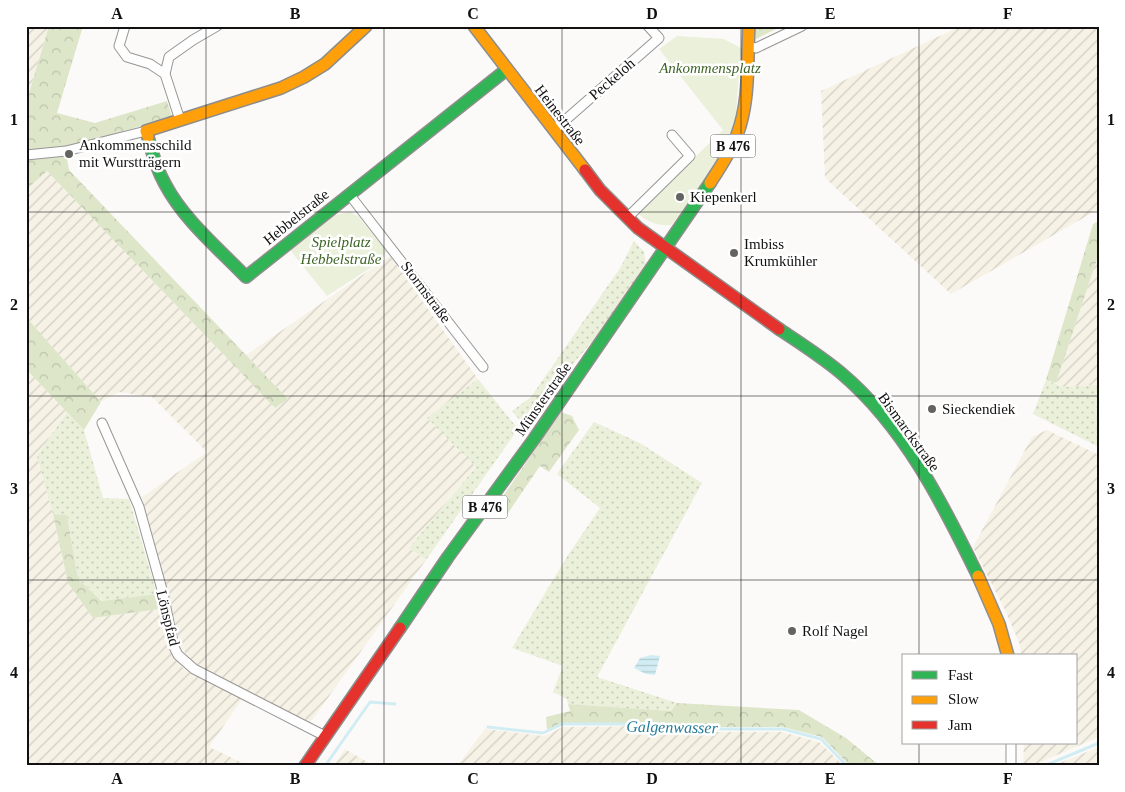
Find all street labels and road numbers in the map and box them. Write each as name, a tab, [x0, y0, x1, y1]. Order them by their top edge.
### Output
street label: Peckeloh	[586, 55, 638, 103]
street label: Heinestraße	[532, 82, 589, 148]
road number: B 476	[710, 134, 756, 158]
street label: Hebbelstraße	[260, 186, 332, 248]
street label: Stormstraße	[398, 258, 454, 326]
street label: Münsterstraße	[512, 359, 574, 439]
street label: Bismarckstraße	[875, 390, 943, 475]
road number: B 476	[462, 496, 508, 518]
street label: Lönspfad	[153, 589, 183, 648]

